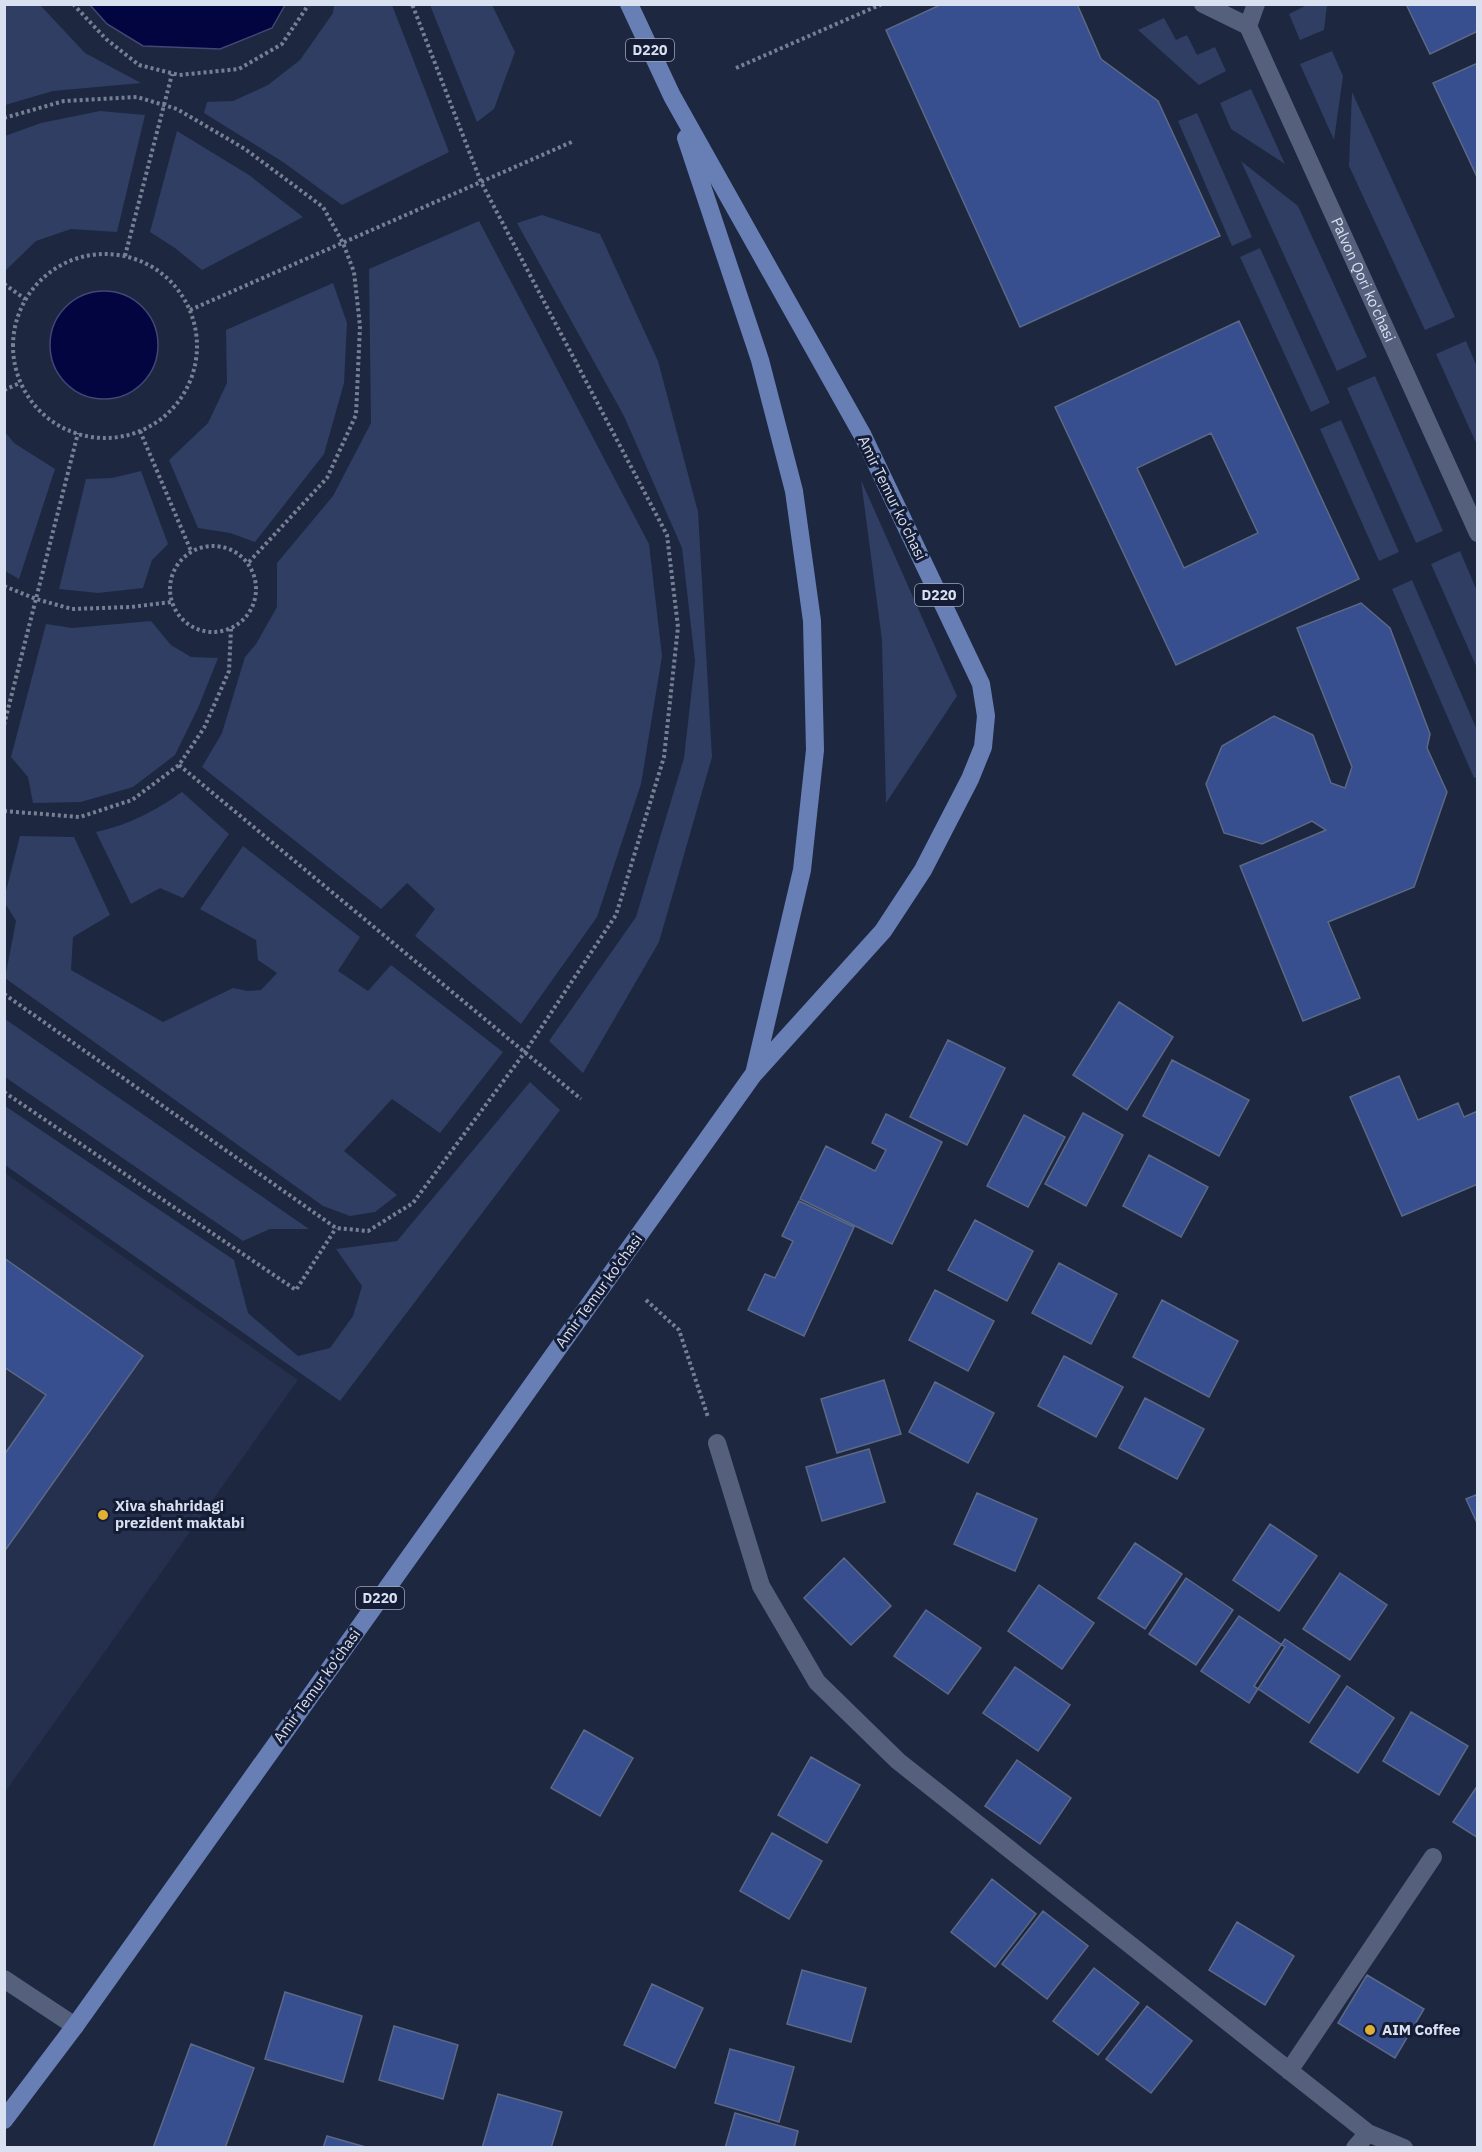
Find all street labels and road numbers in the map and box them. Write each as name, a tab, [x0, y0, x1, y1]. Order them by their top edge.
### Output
road number: D220	[626, 39, 674, 61]
street label: Palvon Qori ko'chasi	[1327, 214, 1400, 345]
street label: Amir Temur ko'chasi	[854, 432, 931, 563]
road number: D220	[915, 584, 963, 606]
street label: Amir Temur ko'chasi	[551, 1230, 646, 1351]
road number: D220	[356, 1587, 404, 1609]
street label: Amir Temur ko'chasi	[269, 1625, 364, 1746]

